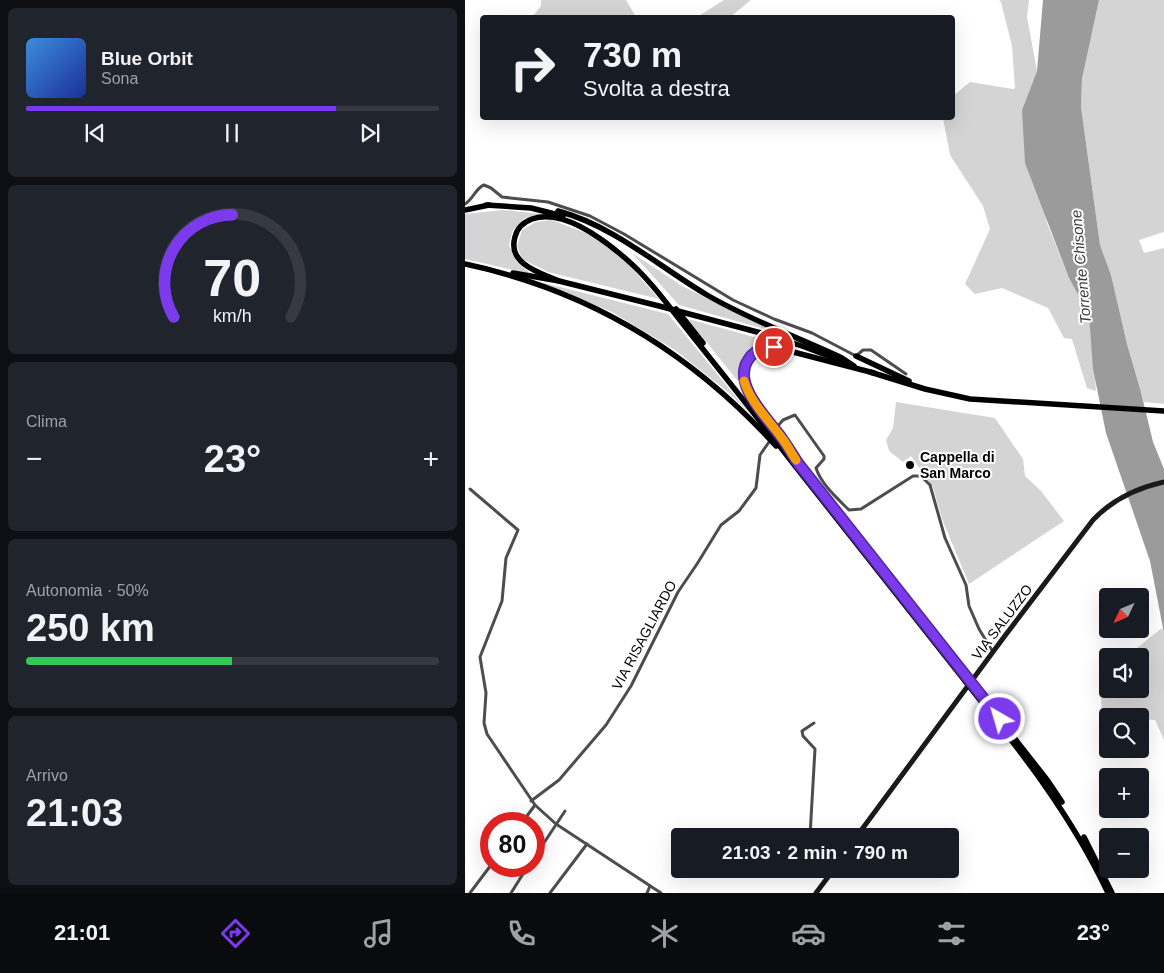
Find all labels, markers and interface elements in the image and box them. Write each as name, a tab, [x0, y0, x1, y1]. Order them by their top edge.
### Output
icon: right	[500, 35, 565, 100]
text: 730 m	[583, 35, 682, 74]
text: Blue Orbit	[101, 48, 193, 69]
text: Sona	[101, 70, 138, 87]
text: Svolta a destra	[583, 76, 730, 101]
icon: previous	[81, 119, 109, 147]
icon: pause	[218, 119, 246, 147]
icon: next	[356, 119, 384, 147]
water label: Torrente Chisone	[1067, 209, 1094, 325]
text: 70	[204, 249, 261, 307]
text: km/h	[213, 306, 252, 326]
pin	[753, 326, 795, 368]
icon: arrive	[760, 333, 788, 361]
text: Clima	[26, 413, 67, 430]
text: 23°	[204, 438, 261, 480]
text: −	[26, 443, 42, 474]
text: +	[423, 443, 439, 474]
place label: Cappella di San Marco	[920, 449, 995, 481]
marker: Cappella di San Marco	[904, 459, 916, 471]
street label: VIA RISAGLIARDO	[608, 578, 680, 692]
street label: VIA SALUZZO	[968, 581, 1036, 663]
text: Autonomia · 50%	[26, 582, 149, 599]
north arrow	[1099, 588, 1149, 638]
map controls	[1099, 588, 1149, 878]
text: 250 km	[26, 607, 155, 649]
button: sound	[1099, 648, 1149, 698]
position arrow	[973, 692, 1025, 744]
button: search	[1099, 708, 1149, 758]
text: Arrivo	[26, 767, 68, 784]
button: +	[1099, 768, 1149, 818]
text: 21:03	[26, 792, 123, 834]
speed limit sign: 80	[480, 812, 545, 877]
button: −	[1099, 828, 1149, 878]
text: 21:03 · 2 min · 790 m	[722, 842, 908, 863]
icon: directions	[218, 916, 253, 951]
icon: music	[361, 916, 396, 951]
icon: phone	[504, 916, 539, 951]
icon: climate	[647, 916, 682, 951]
icon: car	[791, 916, 826, 951]
icon: filters	[934, 916, 969, 951]
text: 21:01	[54, 920, 110, 945]
text: 23°	[1077, 920, 1110, 945]

